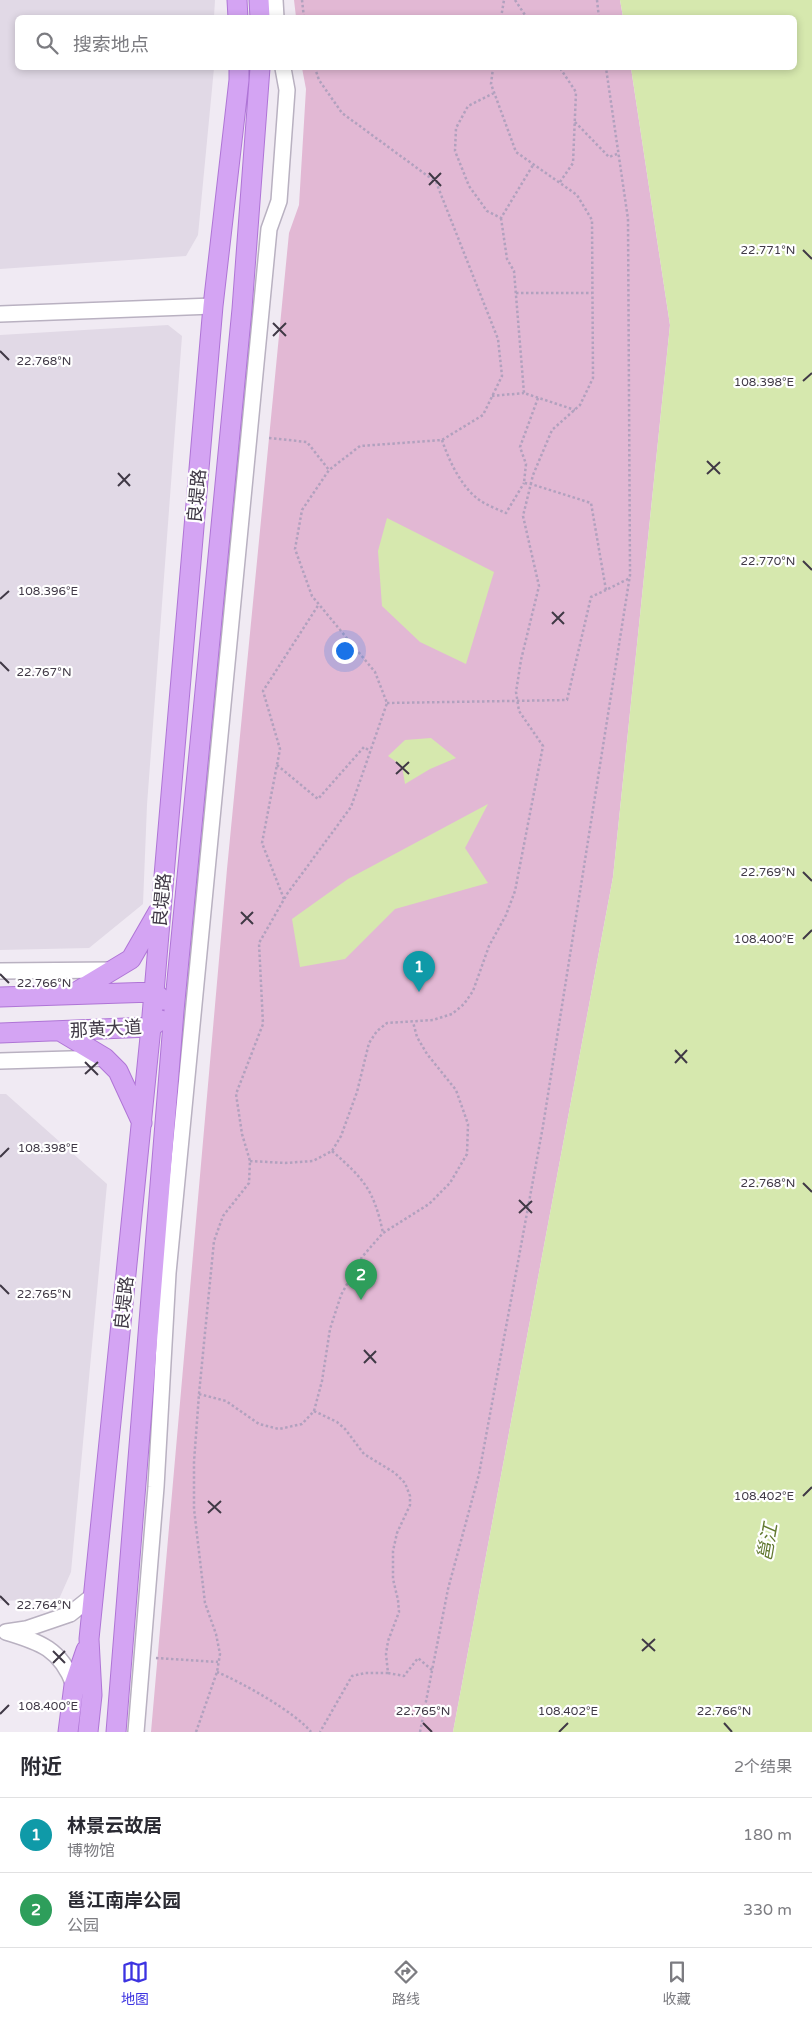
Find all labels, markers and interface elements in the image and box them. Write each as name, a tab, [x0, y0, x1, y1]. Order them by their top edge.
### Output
search box	[15, 15, 797, 70]
icon: search	[33, 29, 61, 57]
text: 搜索地点	[73, 34, 149, 56]
text: 22.771°N	[741, 243, 795, 257]
text: 22.768°N	[17, 354, 71, 368]
text: 108.398°E	[734, 375, 795, 389]
street label: 良堤路	[184, 468, 210, 524]
text: 22.770°N	[741, 554, 795, 568]
text: 108.396°E	[18, 584, 79, 598]
your location	[332, 638, 358, 664]
text: 22.767°N	[16, 665, 72, 679]
text: 22.769°N	[741, 865, 795, 879]
street label: 良堤路	[149, 872, 175, 928]
text: 108.400°E	[734, 932, 794, 946]
pin: 1	[403, 951, 435, 992]
text: 22.766°N	[17, 976, 71, 990]
street label: 那黄大道	[69, 1016, 143, 1042]
text: 108.398°E	[18, 1141, 79, 1155]
text: 22.768°N	[741, 1176, 795, 1190]
pin: 2	[345, 1259, 377, 1300]
street label: 良堤路	[110, 1275, 138, 1331]
text: 22.765°N	[17, 1287, 71, 1301]
text: 108.402°E	[734, 1489, 794, 1503]
water label: 邕江	[754, 1520, 782, 1563]
text: 22.764°N	[17, 1598, 71, 1612]
text: 108.400°E	[18, 1699, 78, 1713]
text: 22.765°N	[396, 1704, 450, 1718]
text: 108.402°E	[538, 1704, 598, 1718]
text: 22.766°N	[697, 1704, 751, 1718]
text: 附近	[20, 1755, 62, 1780]
text: 2个结果	[734, 1757, 792, 1777]
text: 林景云故居	[67, 1815, 162, 1837]
text: 1	[31, 1825, 41, 1845]
text: 180 m	[743, 1825, 792, 1845]
text: 博物馆	[67, 1841, 115, 1861]
text: 邕江南岸公园	[67, 1890, 181, 1912]
text: 2	[31, 1900, 41, 1920]
text: 330 m	[743, 1900, 792, 1920]
text: 公园	[67, 1916, 99, 1936]
tab: 地图	[121, 1958, 149, 2008]
tab: 路线	[392, 1958, 420, 2008]
tab: 收藏	[663, 1958, 691, 2008]

